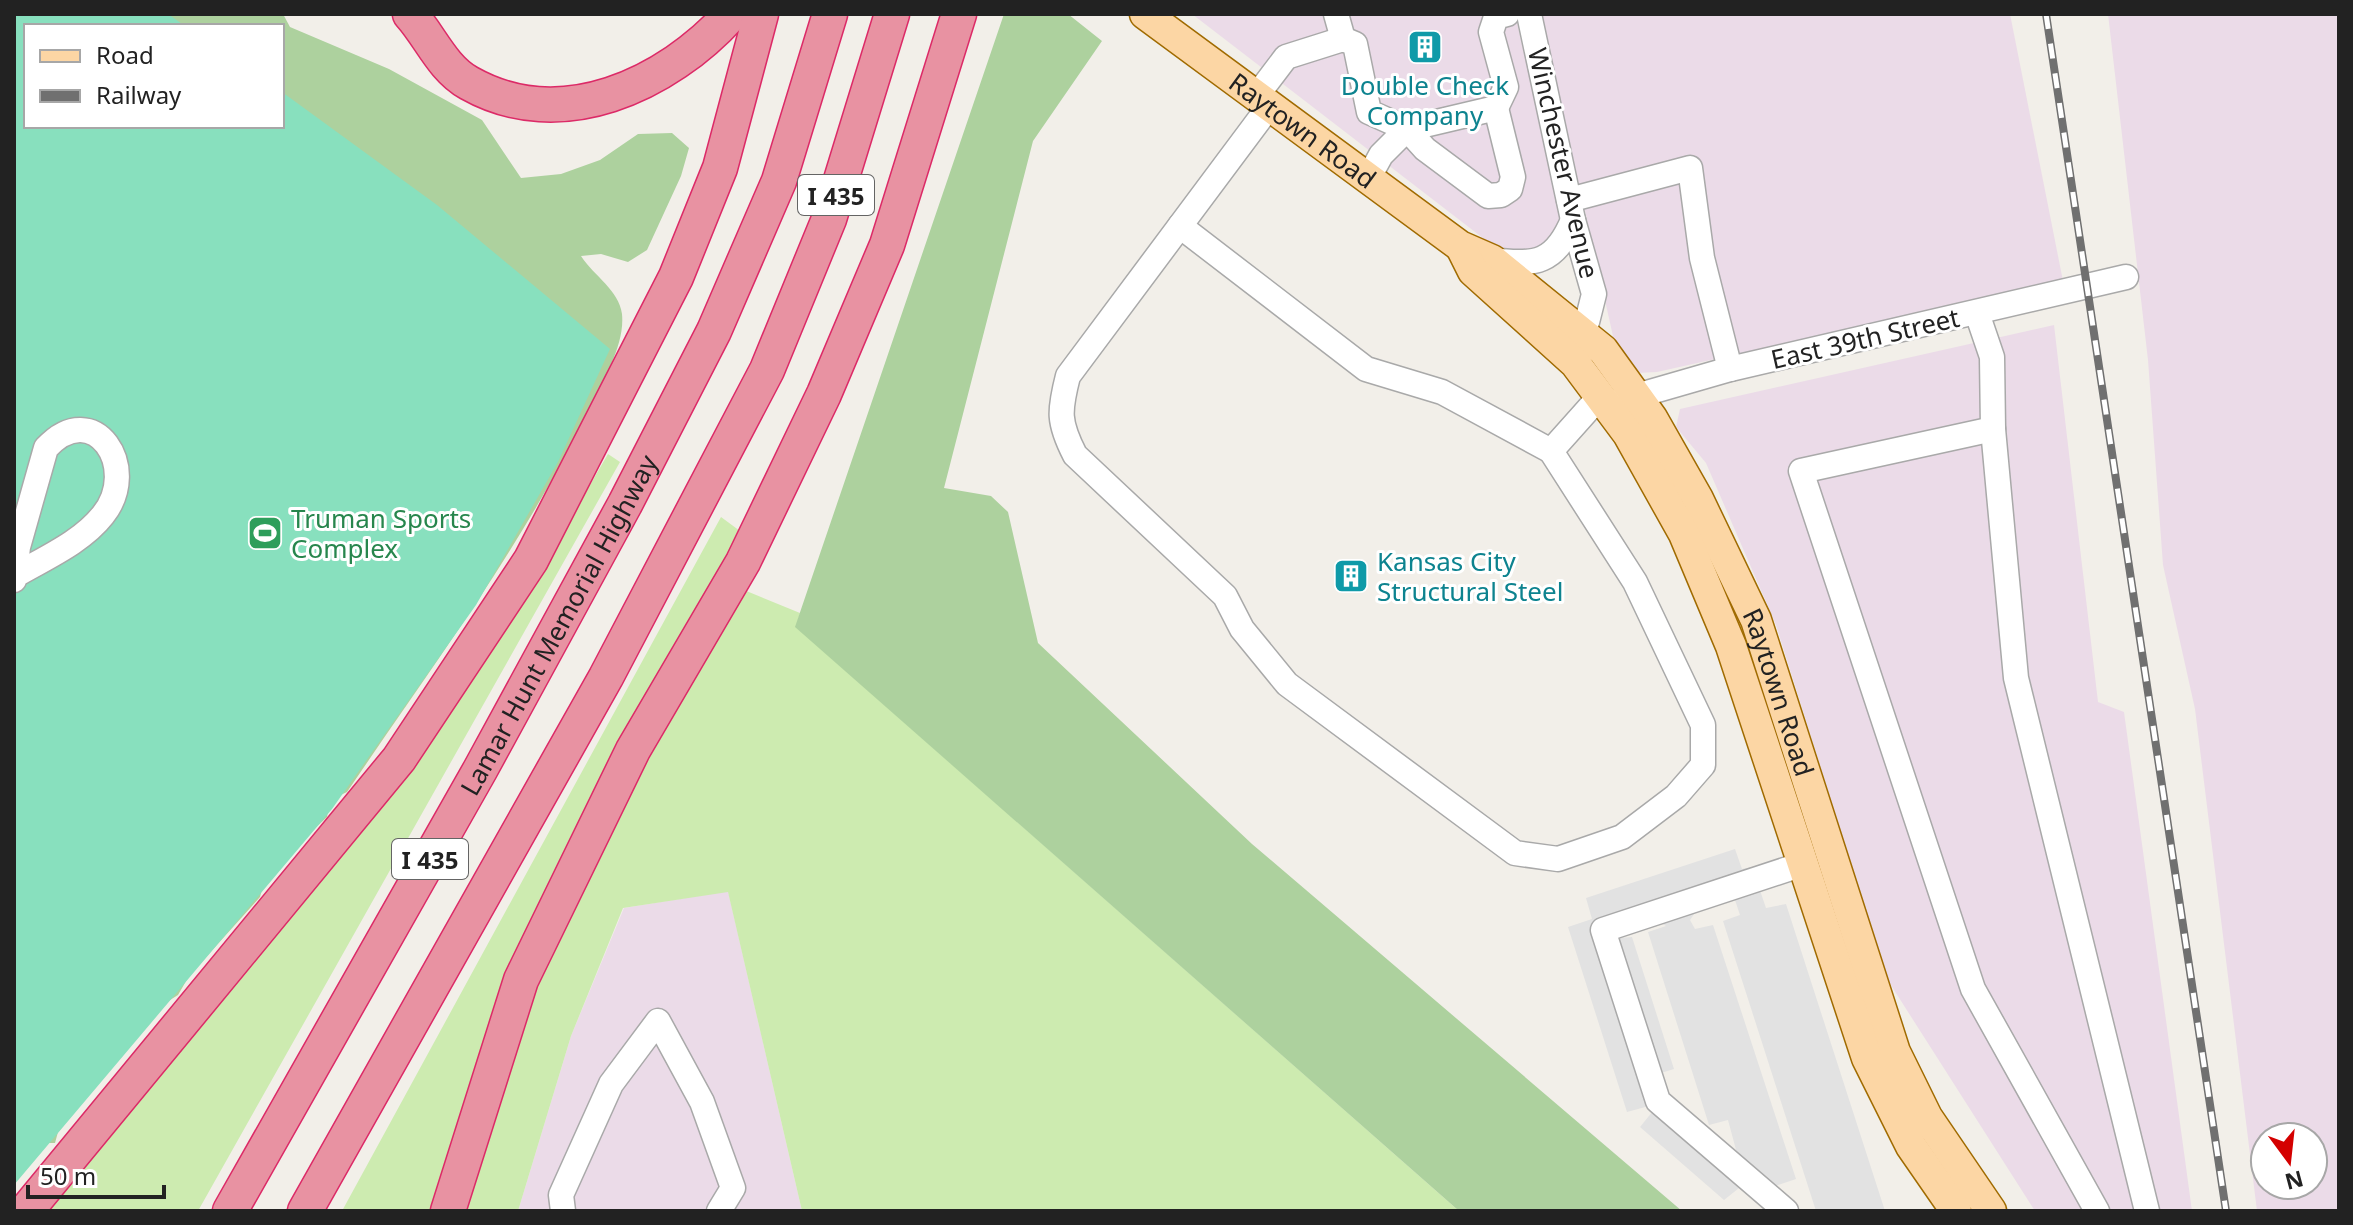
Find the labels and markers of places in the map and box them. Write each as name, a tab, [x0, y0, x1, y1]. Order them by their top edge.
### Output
building icon: Double Check Company	[1406, 28, 1444, 66]
place label: Double Check Company	[1341, 67, 1509, 133]
place label: Truman Sports Complex	[291, 500, 471, 566]
sports icon: Truman Sports Complex	[246, 514, 284, 552]
place label: Kansas City Structural Steel	[1377, 543, 1563, 609]
building icon: Kansas City Structural Steel	[1332, 557, 1370, 595]

